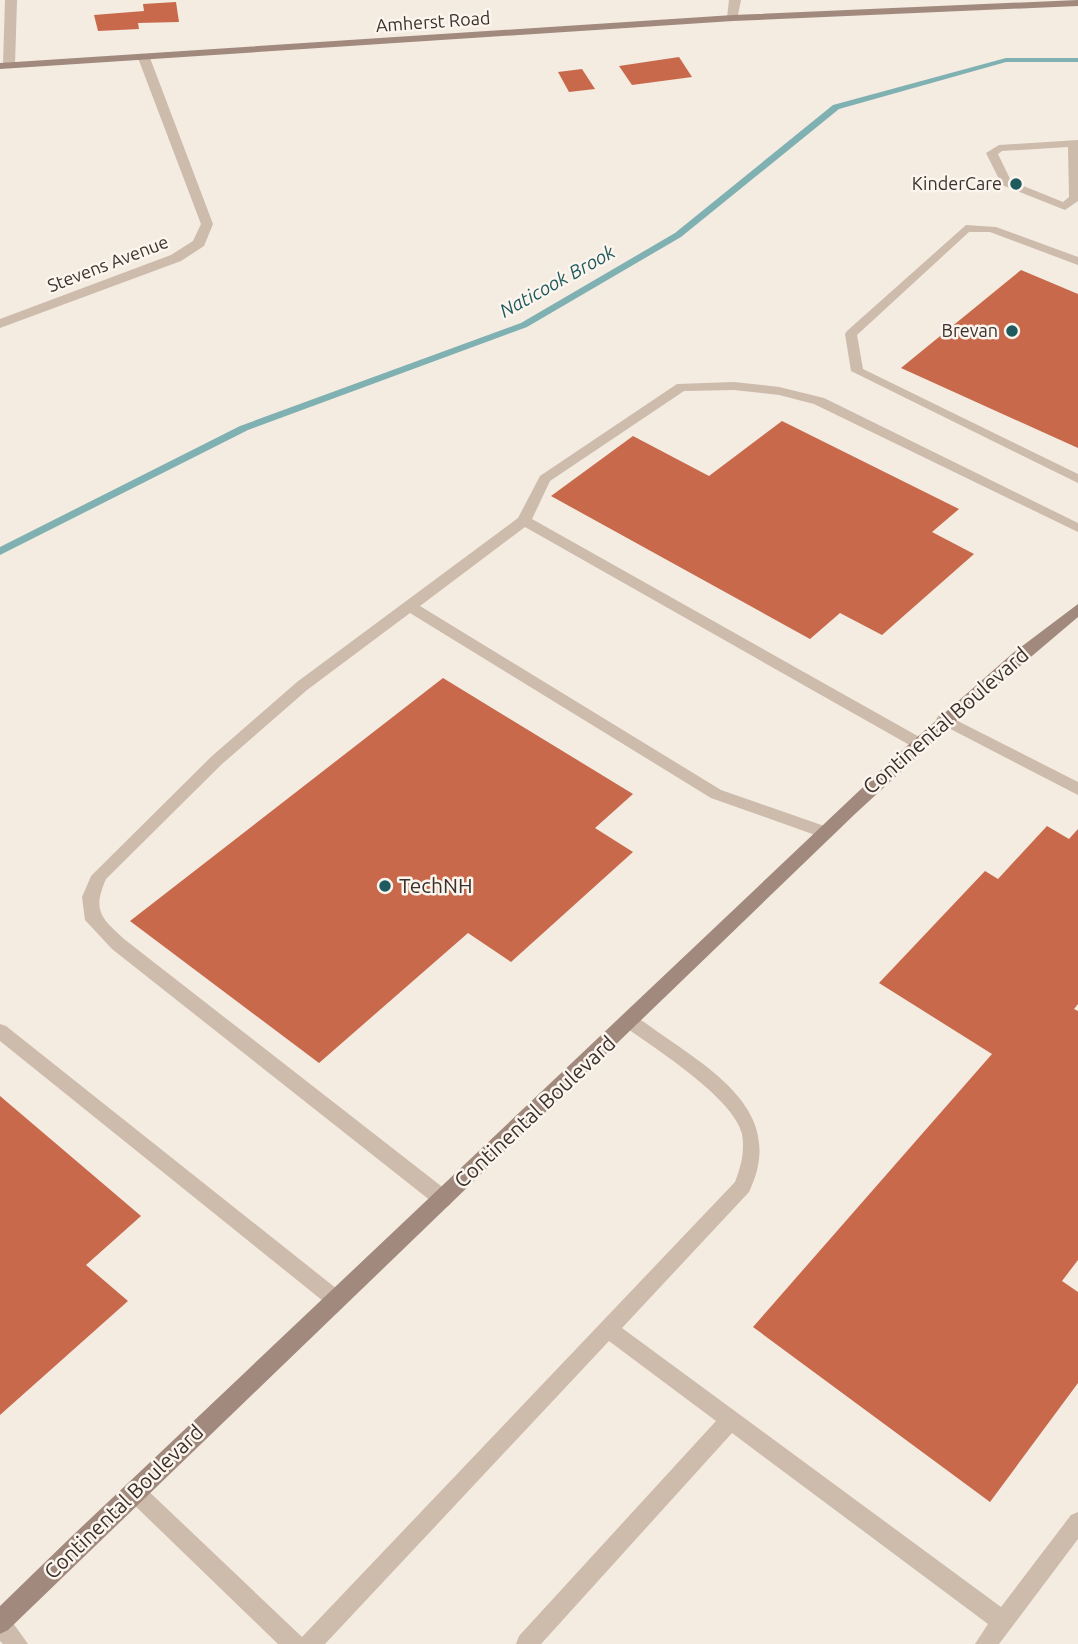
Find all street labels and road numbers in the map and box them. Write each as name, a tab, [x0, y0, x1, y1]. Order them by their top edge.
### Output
street label: Amherst Road	[375, 7, 491, 35]
street label: Stevens Avenue	[44, 231, 171, 295]
street label: Continental Boulevard	[858, 642, 1033, 799]
street label: Continental Boulevard	[449, 1030, 620, 1192]
street label: Continental Boulevard	[39, 1419, 208, 1583]

